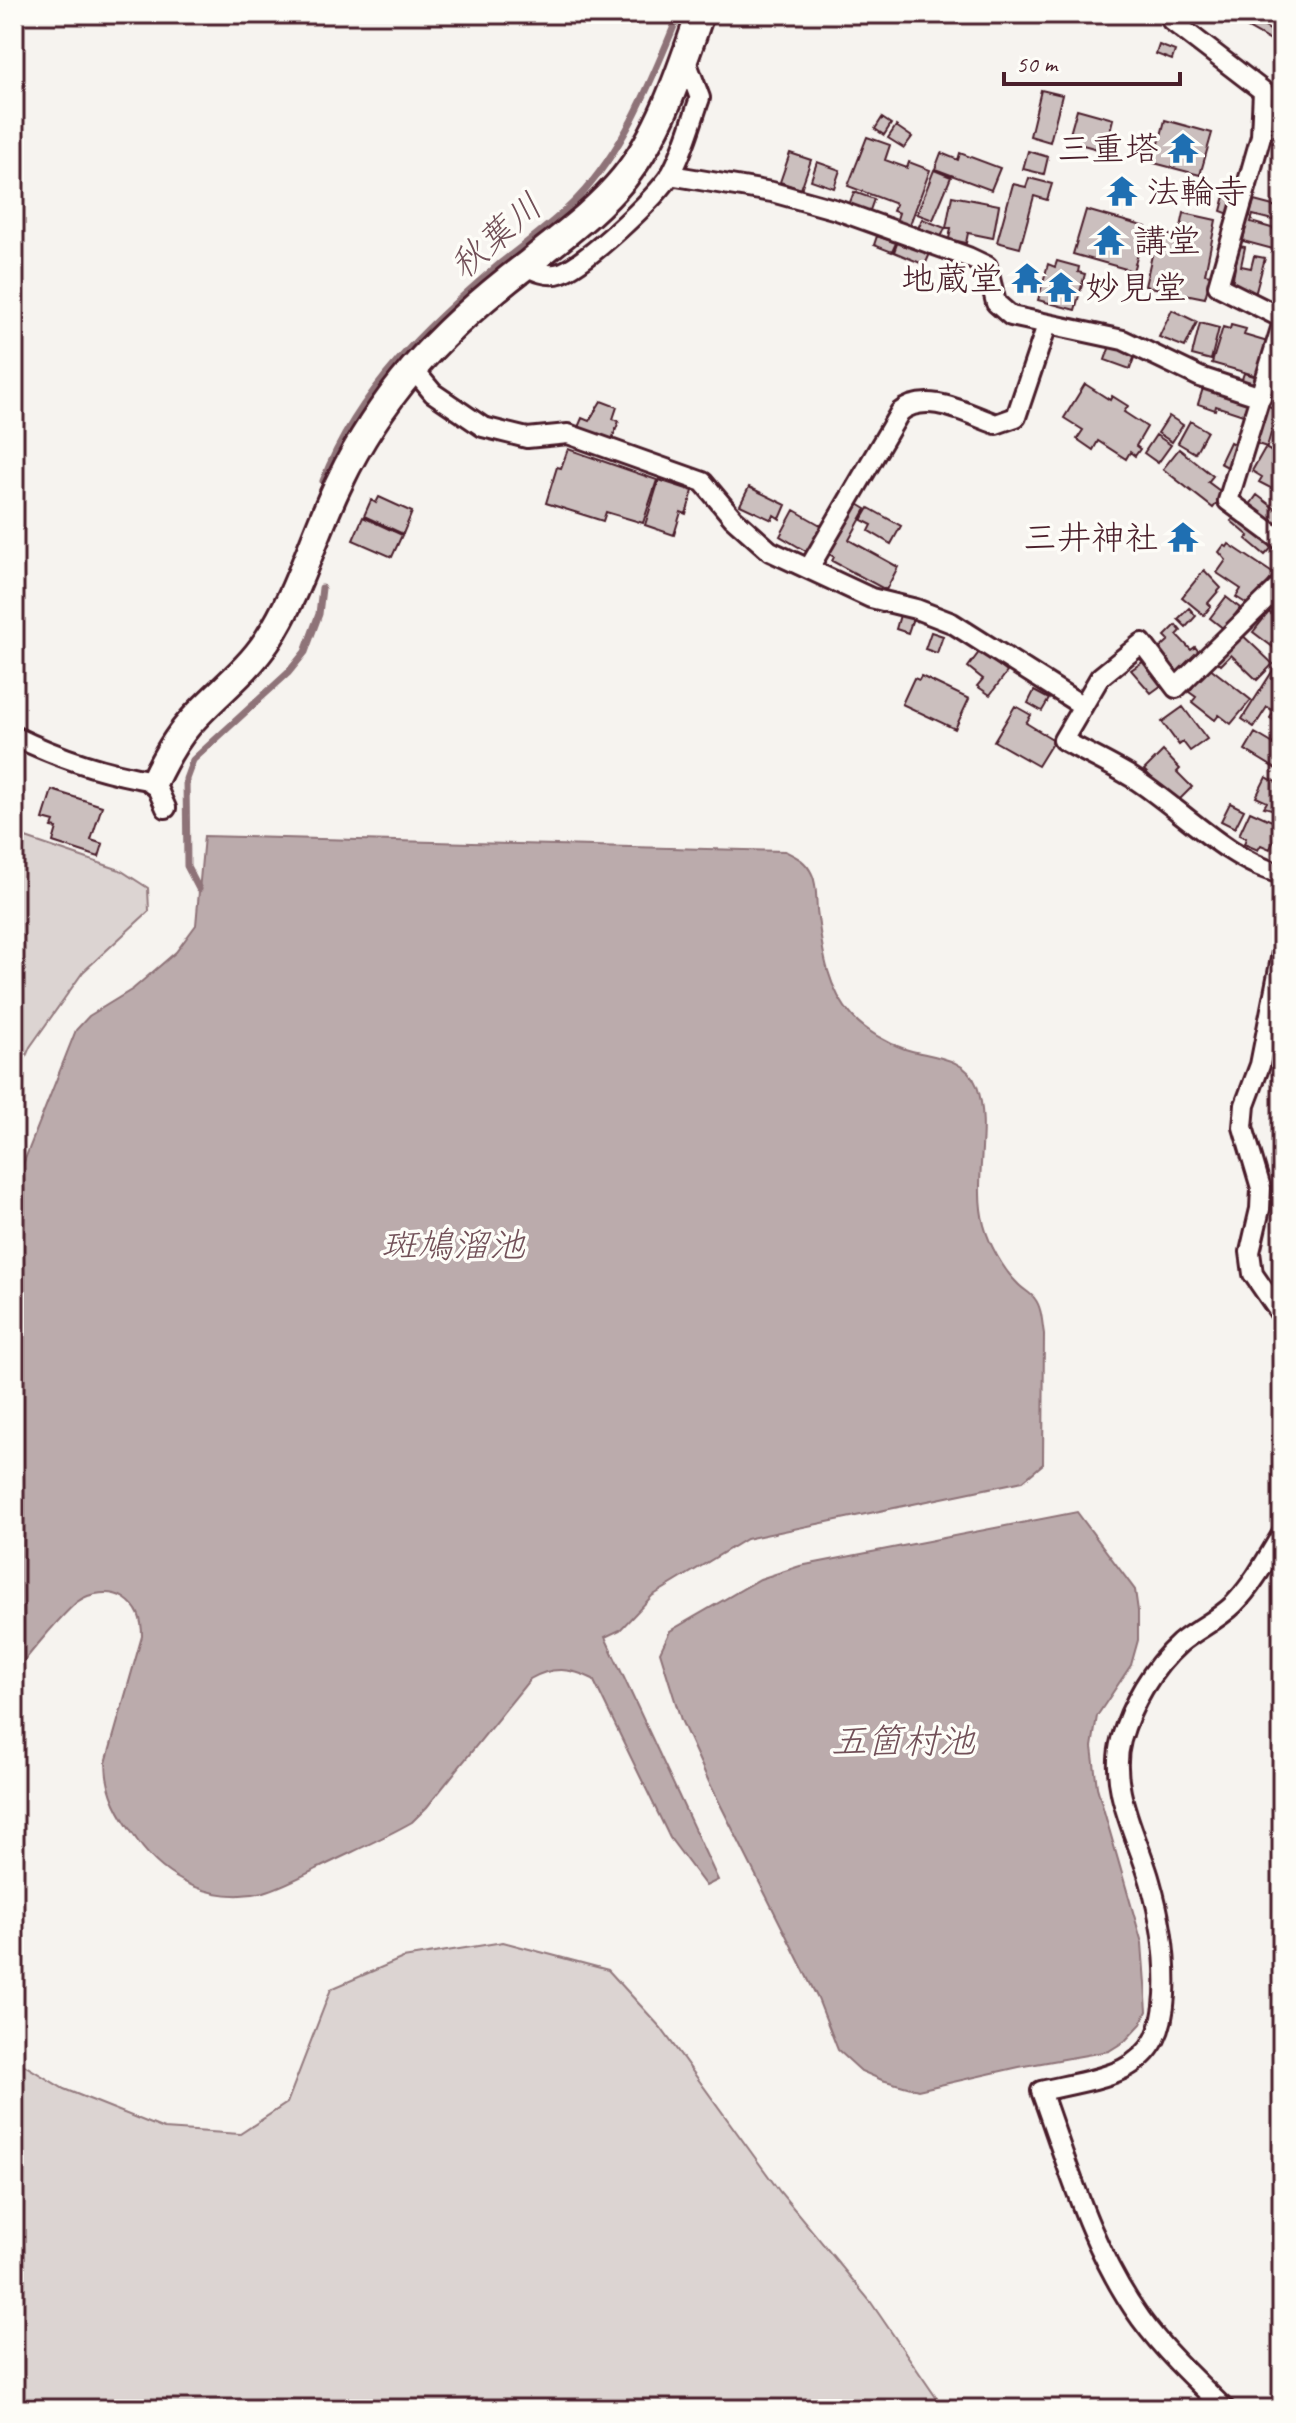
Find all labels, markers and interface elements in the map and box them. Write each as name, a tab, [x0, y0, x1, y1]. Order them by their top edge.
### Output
scale bar	[1004, 36, 1180, 86]
text: 50 m	[1016, 49, 1059, 79]
place label: 三重塔	[1057, 127, 1159, 170]
temple icon: 三重塔	[1166, 131, 1200, 165]
place label: 法輪寺	[1146, 170, 1248, 213]
temple icon: 法輪寺	[1105, 174, 1139, 208]
water label: 秋葉川	[440, 183, 552, 289]
place label: 講堂	[1133, 219, 1201, 262]
temple icon: 講堂	[1092, 223, 1126, 257]
place label: 地蔵堂	[901, 257, 1003, 300]
temple icon: 地蔵堂	[1010, 261, 1044, 295]
place label: 妙見堂	[1085, 266, 1187, 309]
temple icon: 妙見堂	[1044, 270, 1078, 304]
place label: 三井神社	[1023, 516, 1159, 559]
temple icon: 三井神社	[1166, 520, 1200, 554]
water label: 斑鳩溜池	[381, 1222, 526, 1268]
water label: 五箇村池	[831, 1718, 976, 1764]

